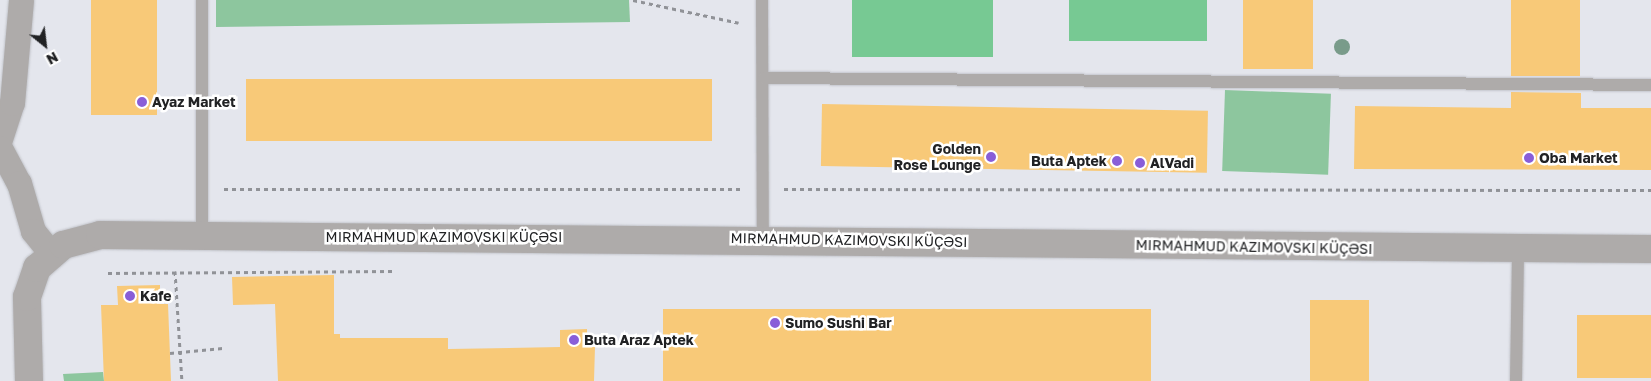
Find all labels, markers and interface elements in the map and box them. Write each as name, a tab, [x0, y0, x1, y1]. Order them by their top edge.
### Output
north arrow	[20, 20, 70, 70]
text: N	[44, 49, 61, 69]
place label: Ayaz Market	[152, 94, 236, 110]
marker: Ayaz Market	[136, 96, 148, 108]
place label: Golden Rose Lounge	[893, 141, 981, 174]
place label: Oba Market	[1539, 150, 1618, 166]
marker: Golden Rose Lounge	[985, 151, 997, 163]
marker: Oba Market	[1523, 152, 1535, 164]
place label: Buta Aptek	[1031, 153, 1107, 169]
marker: Buta Aptek	[1111, 155, 1123, 167]
place label: AlVadi	[1150, 155, 1194, 171]
marker: AlVadi	[1134, 157, 1146, 169]
street label: MIRMAHMUD KAZIMOVSKI KÜÇƏSI	[326, 229, 562, 245]
street label: MIRMAHMUD KAZIMOVSKI KÜÇƏSI	[730, 230, 968, 250]
street label: MIRMAHMUD KAZIMOVSKI KÜÇƏSI	[1135, 237, 1373, 257]
place label: Kafe	[140, 288, 171, 304]
marker: Kafe	[124, 290, 136, 302]
place label: Sumo Sushi Bar	[785, 315, 892, 331]
marker: Sumo Sushi Bar	[769, 317, 781, 329]
place label: Buta Araz Aptek	[584, 332, 694, 348]
marker: Buta Araz Aptek	[568, 334, 580, 346]

